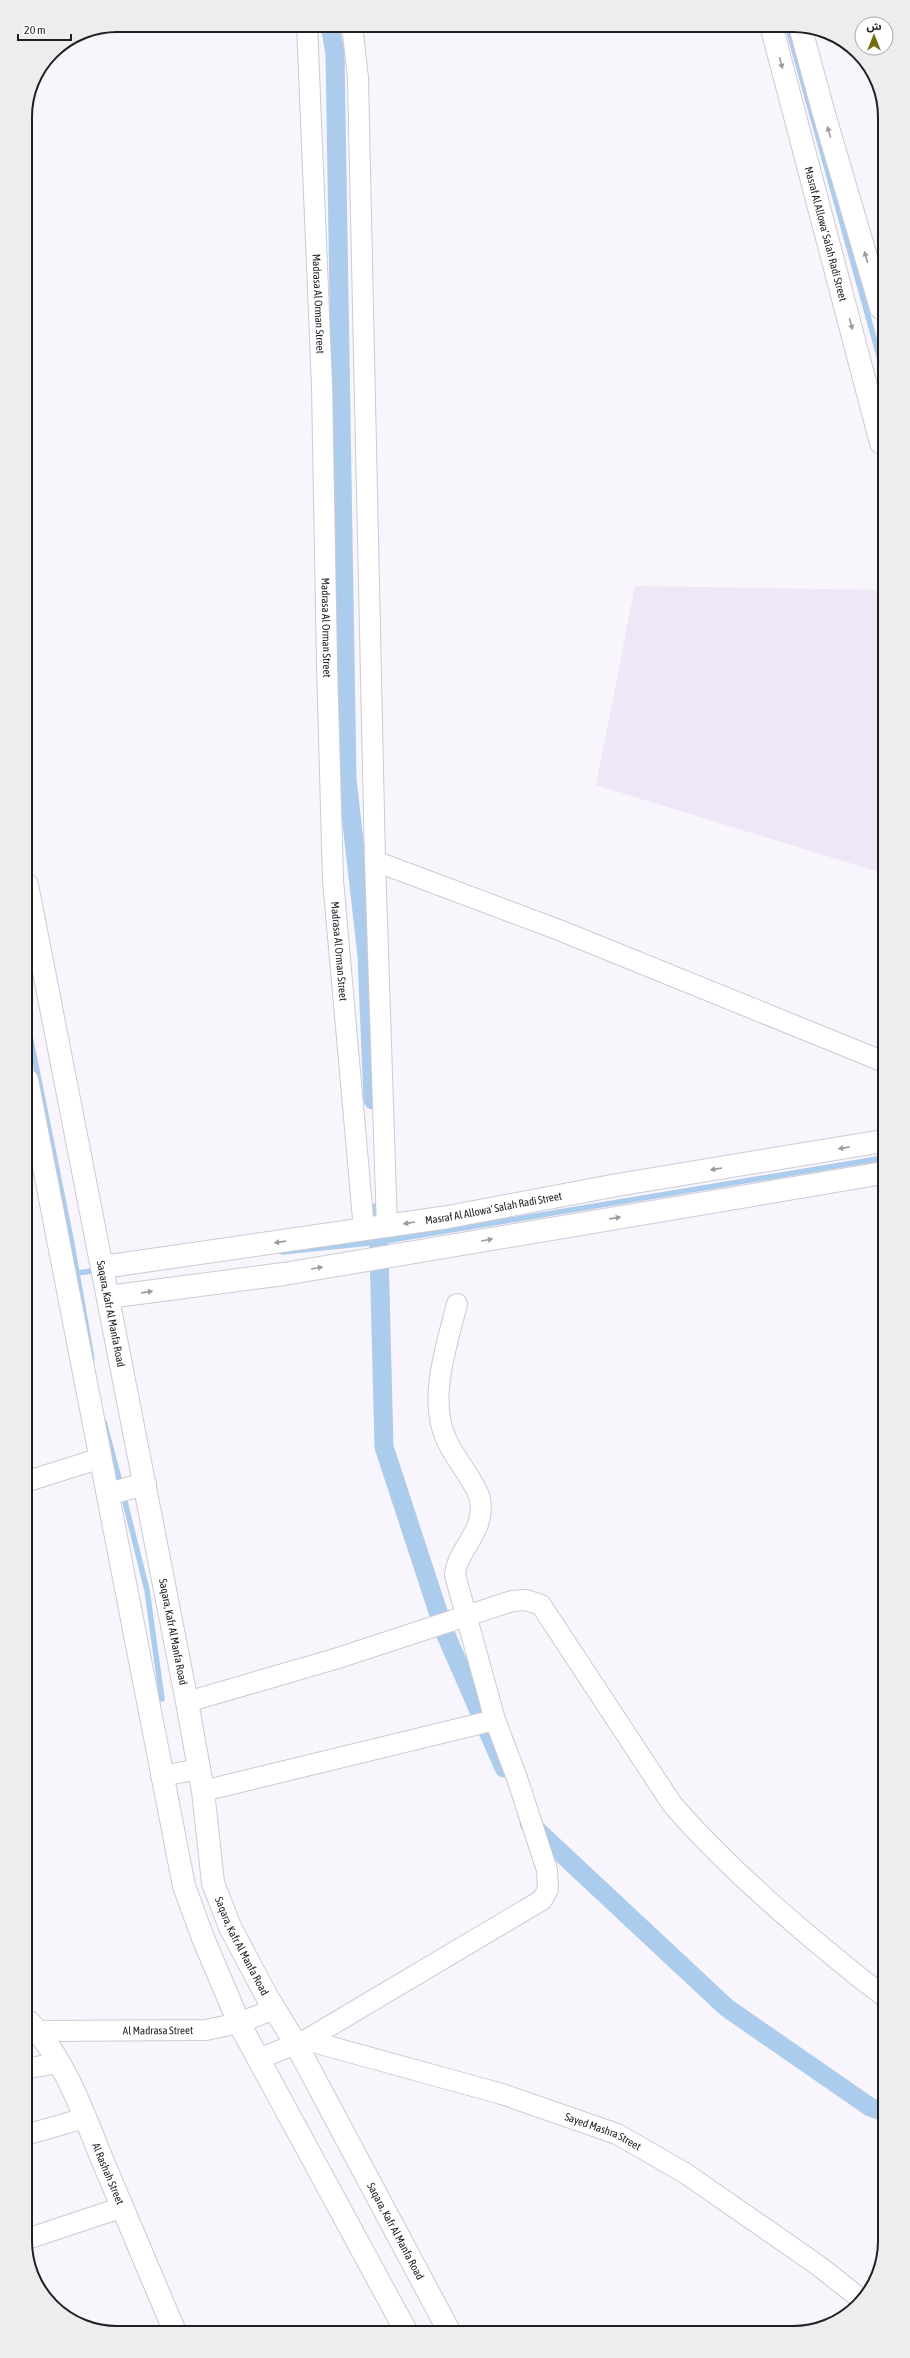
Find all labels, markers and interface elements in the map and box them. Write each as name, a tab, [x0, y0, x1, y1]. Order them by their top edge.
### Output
scale bar	[18, 16, 71, 42]
north arrow	[854, 16, 894, 56]
text: ش	[866, 20, 882, 33]
text: 20 m	[24, 23, 46, 37]
one-way arrow	[778, 57, 784, 69]
one-way arrow	[826, 126, 832, 138]
street label: Masraf Al Allowa' Salah Radi Street	[803, 165, 849, 303]
one-way arrow	[863, 251, 869, 263]
street label: Madrasa Al Orman Street	[311, 254, 327, 354]
one-way arrow	[848, 318, 854, 330]
street label: Madrasa Al Orman Street	[319, 578, 333, 678]
street label: Madrasa Al Orman Street	[329, 901, 350, 1002]
one-way arrow	[838, 1145, 850, 1151]
one-way arrow	[710, 1166, 722, 1172]
street label: Masraf Al Allowa' Salah Radi Street	[424, 1190, 563, 1226]
one-way arrow	[609, 1214, 621, 1220]
one-way arrow	[402, 1220, 415, 1226]
one-way arrow	[481, 1237, 493, 1243]
one-way arrow	[274, 1239, 286, 1245]
street label: Saqara, Kafr Al Manfa Road	[95, 1260, 127, 1368]
one-way arrow	[311, 1265, 323, 1271]
one-way arrow	[141, 1289, 153, 1295]
street label: Saqara, Kafr Al Manfa Road	[157, 1578, 190, 1686]
street label: Saqara, Kafr Al Manfa Road	[213, 1895, 271, 1997]
street label: Al Madrasa Street	[123, 2024, 193, 2036]
street label: Sayed Mashra Street	[563, 2110, 643, 2152]
street label: Al Rashah Street	[90, 2141, 126, 2206]
street label: Saqara, Kafr Al Manfa Road	[365, 2180, 426, 2282]

